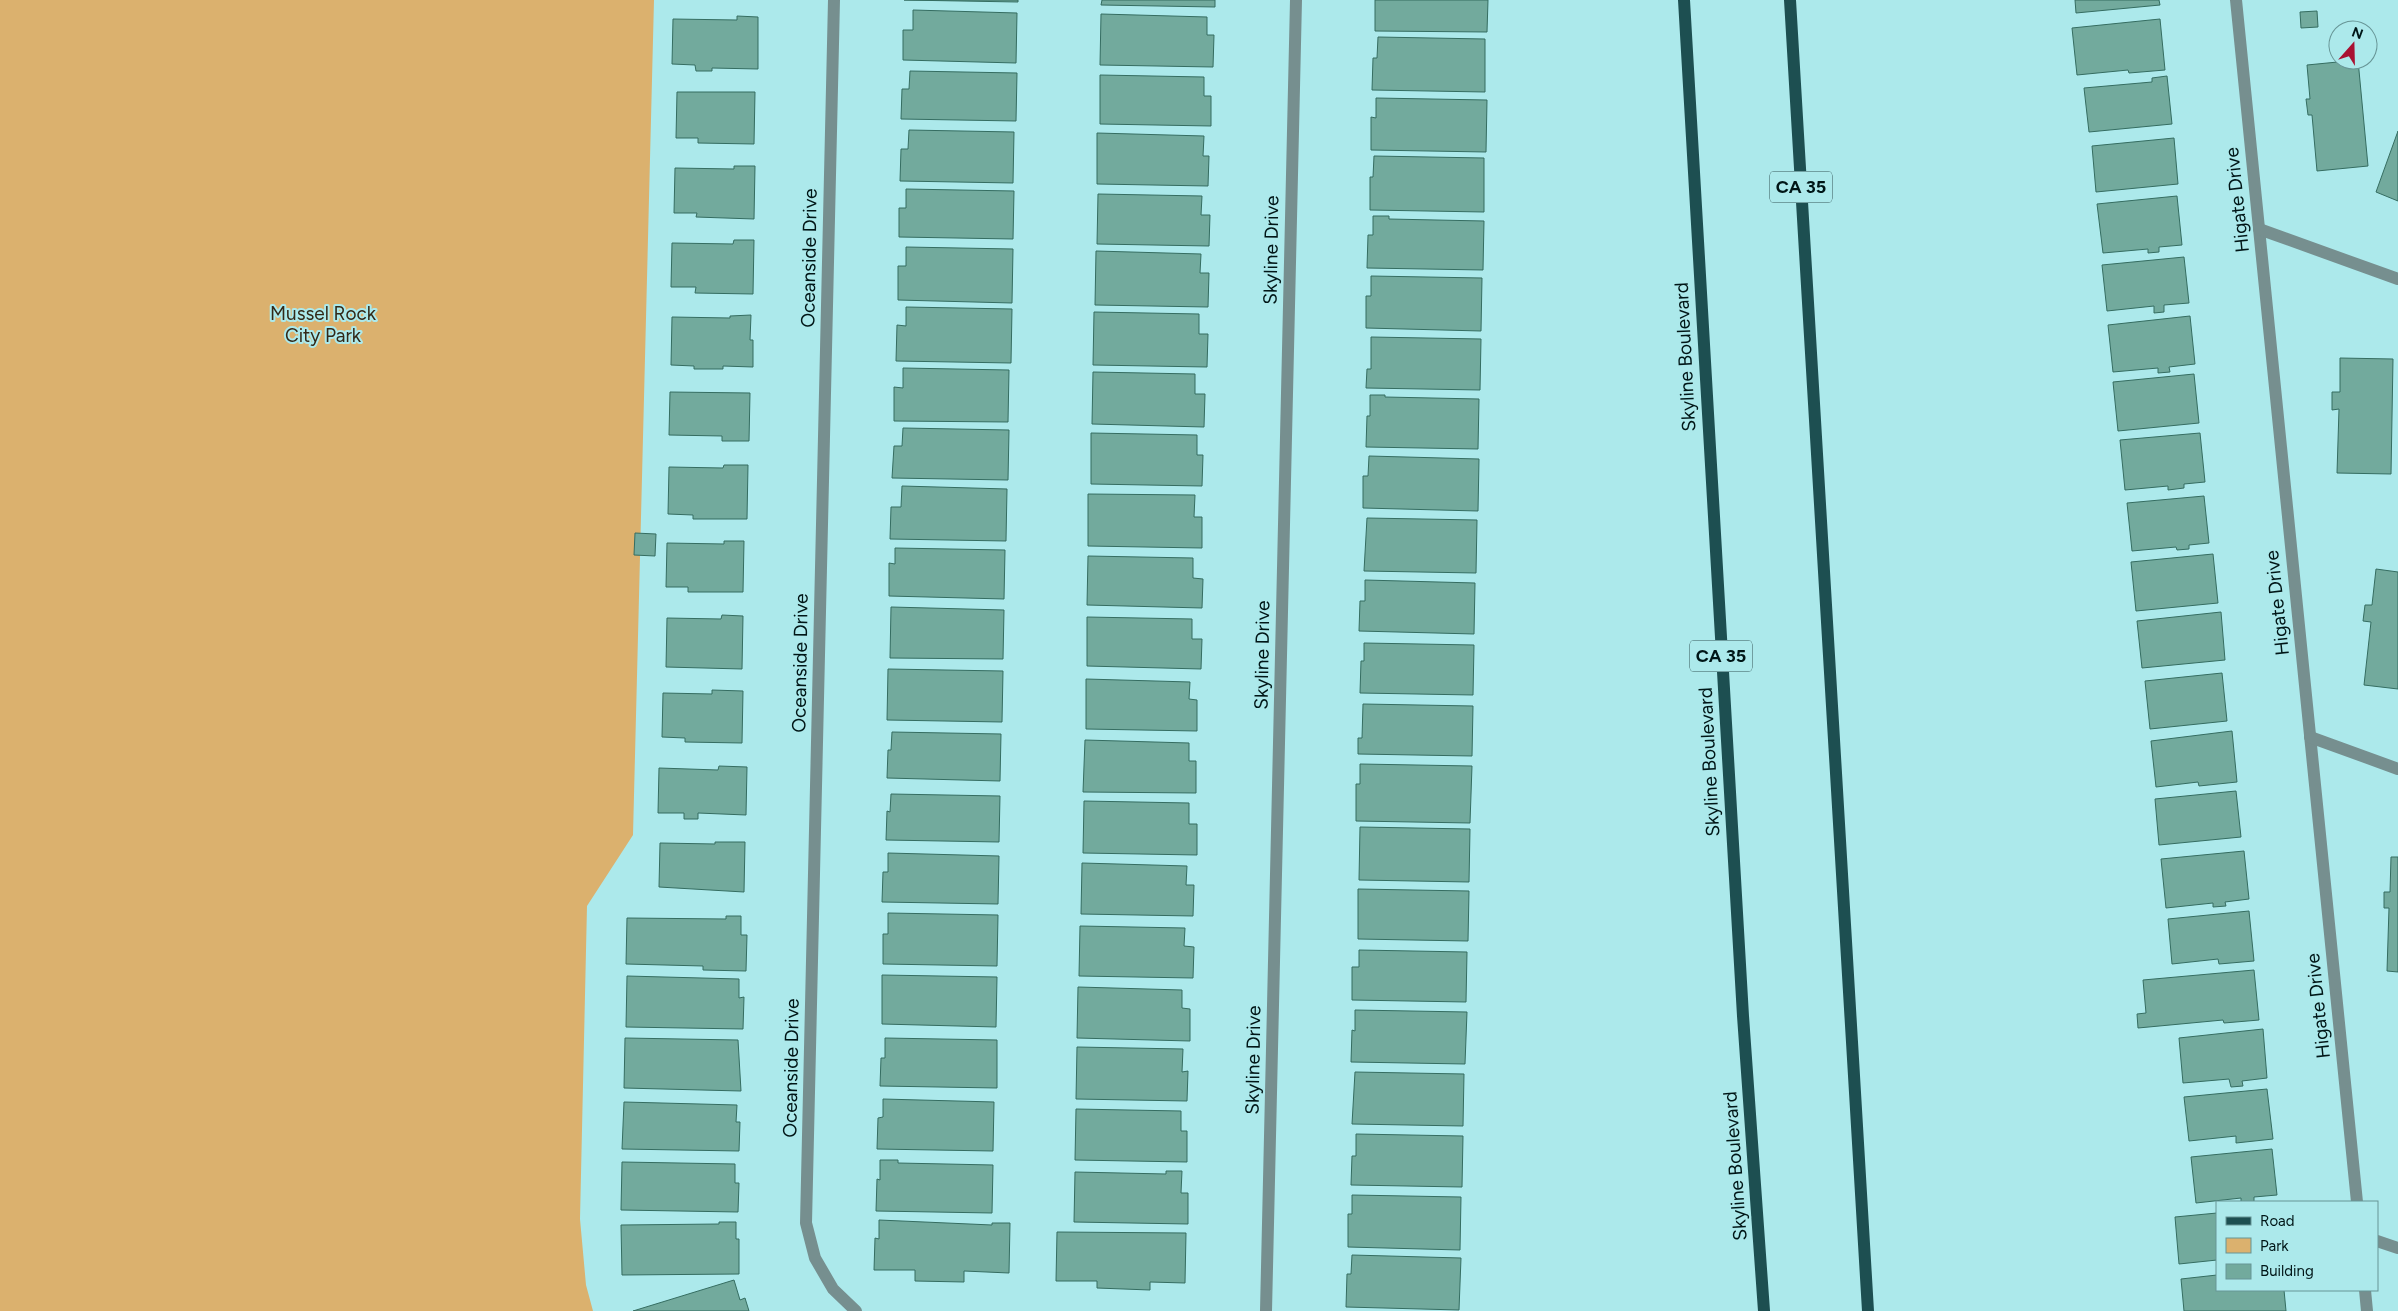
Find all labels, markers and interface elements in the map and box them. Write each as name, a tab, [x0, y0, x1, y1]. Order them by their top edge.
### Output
north arrow	[2328, 20, 2378, 70]
text: N	[2349, 23, 2365, 43]
street label: Higate Drive	[2220, 146, 2254, 254]
road number: CA 35	[1770, 172, 1832, 202]
street label: Oceanside Drive	[796, 188, 822, 328]
street label: Skyline Drive	[1259, 195, 1283, 305]
street label: Skyline Boulevard	[1670, 282, 1700, 432]
park label: Mussel Rock City Park	[270, 302, 377, 347]
street label: Higate Drive	[2260, 549, 2294, 657]
street label: Oceanside Drive	[787, 593, 813, 733]
street label: Skyline Drive	[1250, 600, 1274, 710]
road number: CA 35	[1690, 640, 1752, 671]
street label: Skyline Boulevard	[1694, 687, 1724, 837]
street label: Higate Drive	[2301, 952, 2335, 1060]
street label: Oceanside Drive	[778, 998, 804, 1138]
street label: Skyline Drive	[1241, 1005, 1265, 1115]
street label: Skyline Boulevard	[1718, 1091, 1752, 1241]
legend	[2216, 1201, 2378, 1291]
text: Road	[2260, 1212, 2295, 1230]
text: Park	[2260, 1237, 2289, 1255]
text: Building	[2260, 1262, 2314, 1280]

